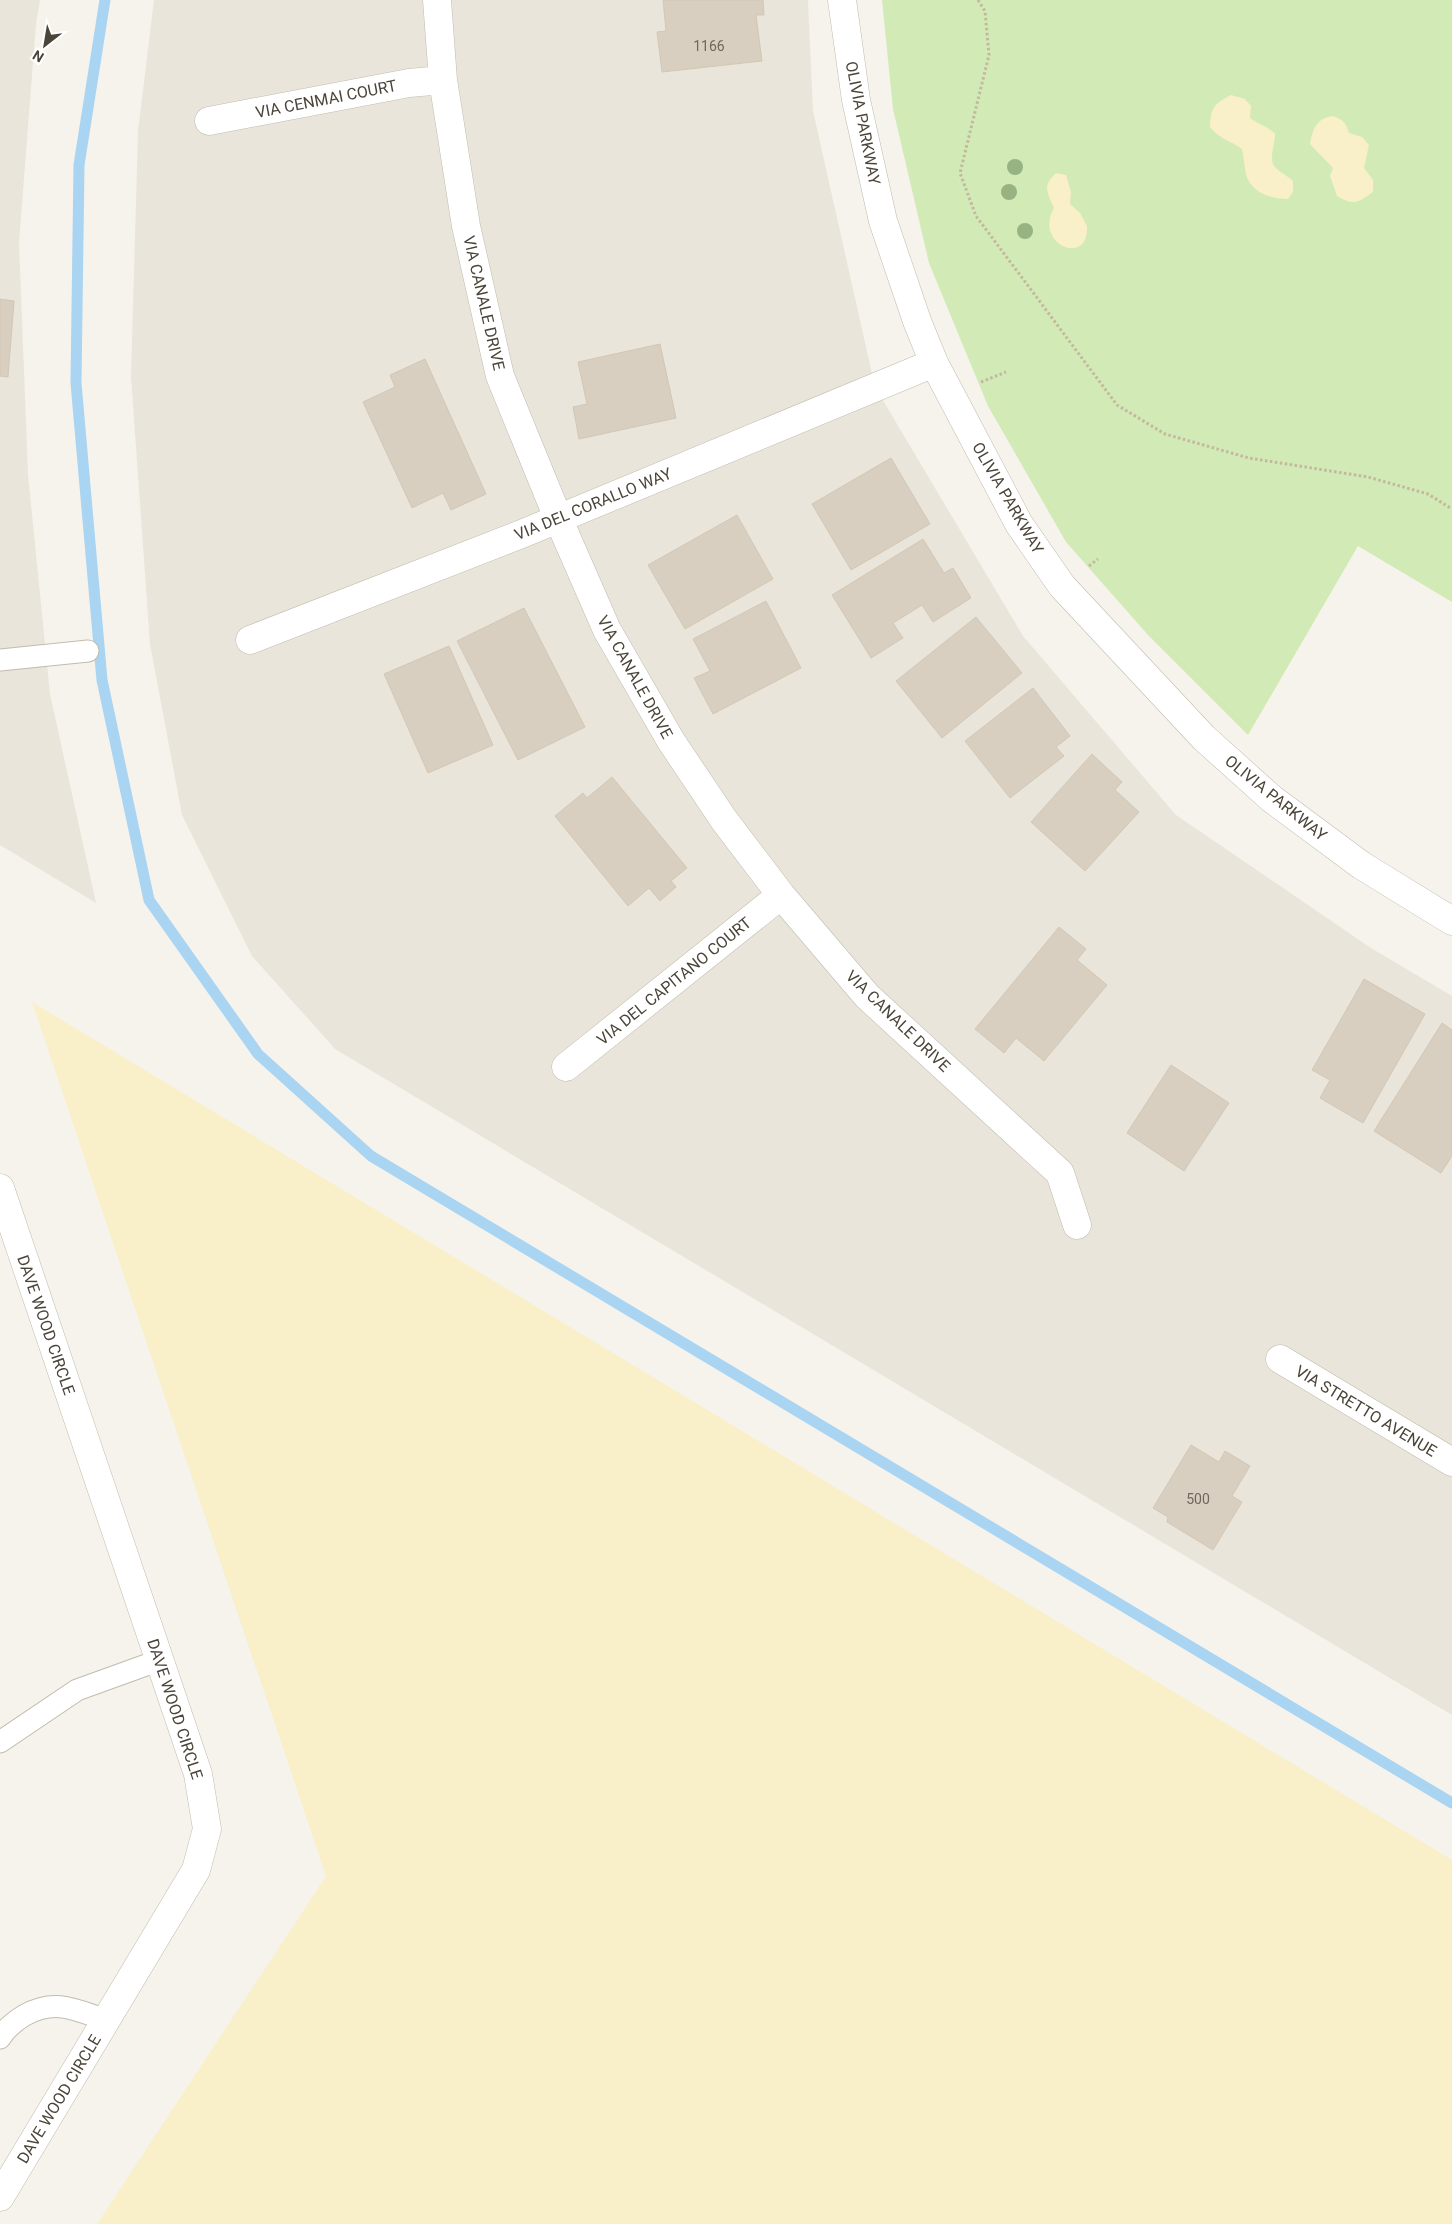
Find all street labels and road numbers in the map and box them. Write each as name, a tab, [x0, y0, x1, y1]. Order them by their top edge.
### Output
street label: OLIVIA PARKWAY	[842, 60, 884, 187]
street label: VIA CENMAI COURT	[254, 76, 399, 122]
street label: VIA CANALE DRIVE	[459, 234, 509, 372]
street label: OLIVIA PARKWAY	[968, 439, 1048, 557]
street label: VIA DEL CORALLO WAY	[512, 464, 675, 544]
street label: VIA CANALE DRIVE	[593, 612, 677, 742]
street label: OLIVIA PARKWAY	[1221, 751, 1331, 845]
street label: VIA DEL CAPITANO COURT	[593, 913, 755, 1049]
street label: VIA CANALE DRIVE	[842, 966, 954, 1076]
street label: DAVE WOOD CIRCLE	[13, 1253, 79, 1397]
street label: VIA STRETTO AVENUE	[1292, 1361, 1440, 1461]
street label: DAVE WOOD CIRCLE	[143, 1636, 207, 1782]
street label: DAVE WOOD CIRCLE	[13, 2031, 105, 2167]

